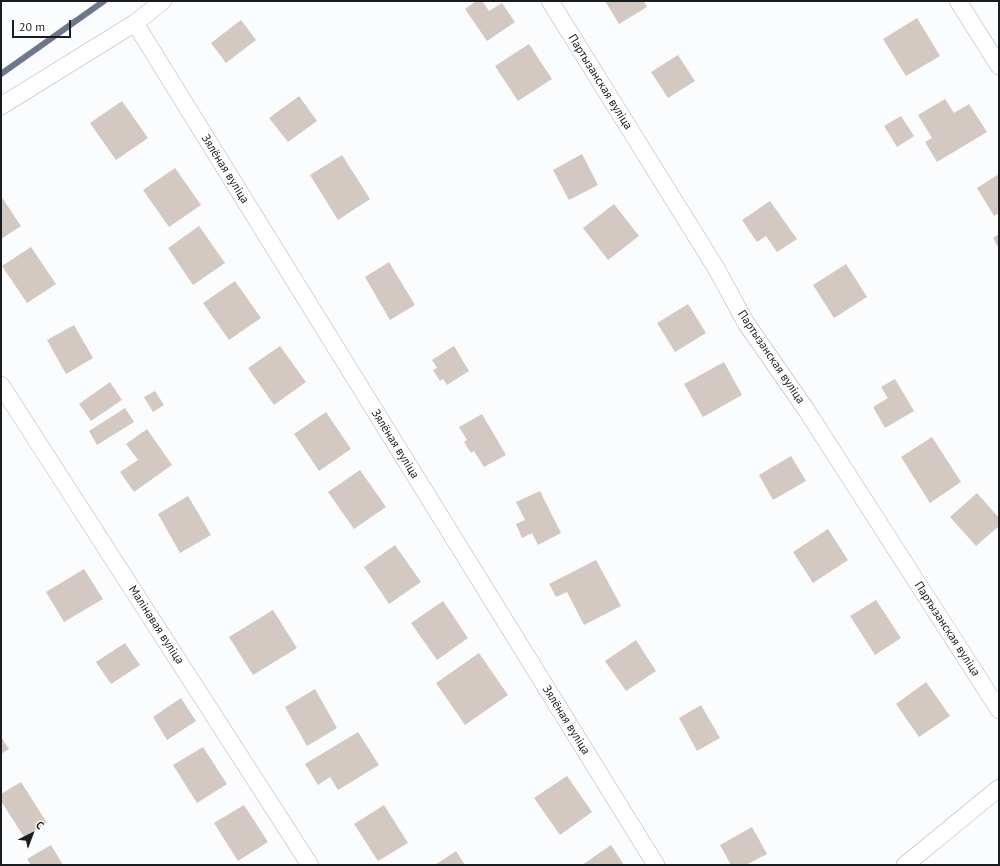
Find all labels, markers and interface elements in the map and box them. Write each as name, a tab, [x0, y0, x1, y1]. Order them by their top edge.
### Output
scale bar	[14, 12, 73, 38]
text: 20 m	[19, 19, 45, 34]
street label: Партызанская вуліца	[565, 32, 635, 132]
street label: Зялёная вуліца	[198, 132, 252, 206]
street label: Партызанская вуліца	[734, 307, 808, 407]
street label: Зялёная вуліца	[368, 407, 422, 481]
street label: Партызанская вуліца	[911, 579, 983, 679]
street label: Малінавая вуліца	[125, 583, 187, 667]
street label: Зялёная вуліца	[539, 683, 593, 757]
north arrow	[12, 814, 52, 854]
text: С	[33, 818, 47, 832]

